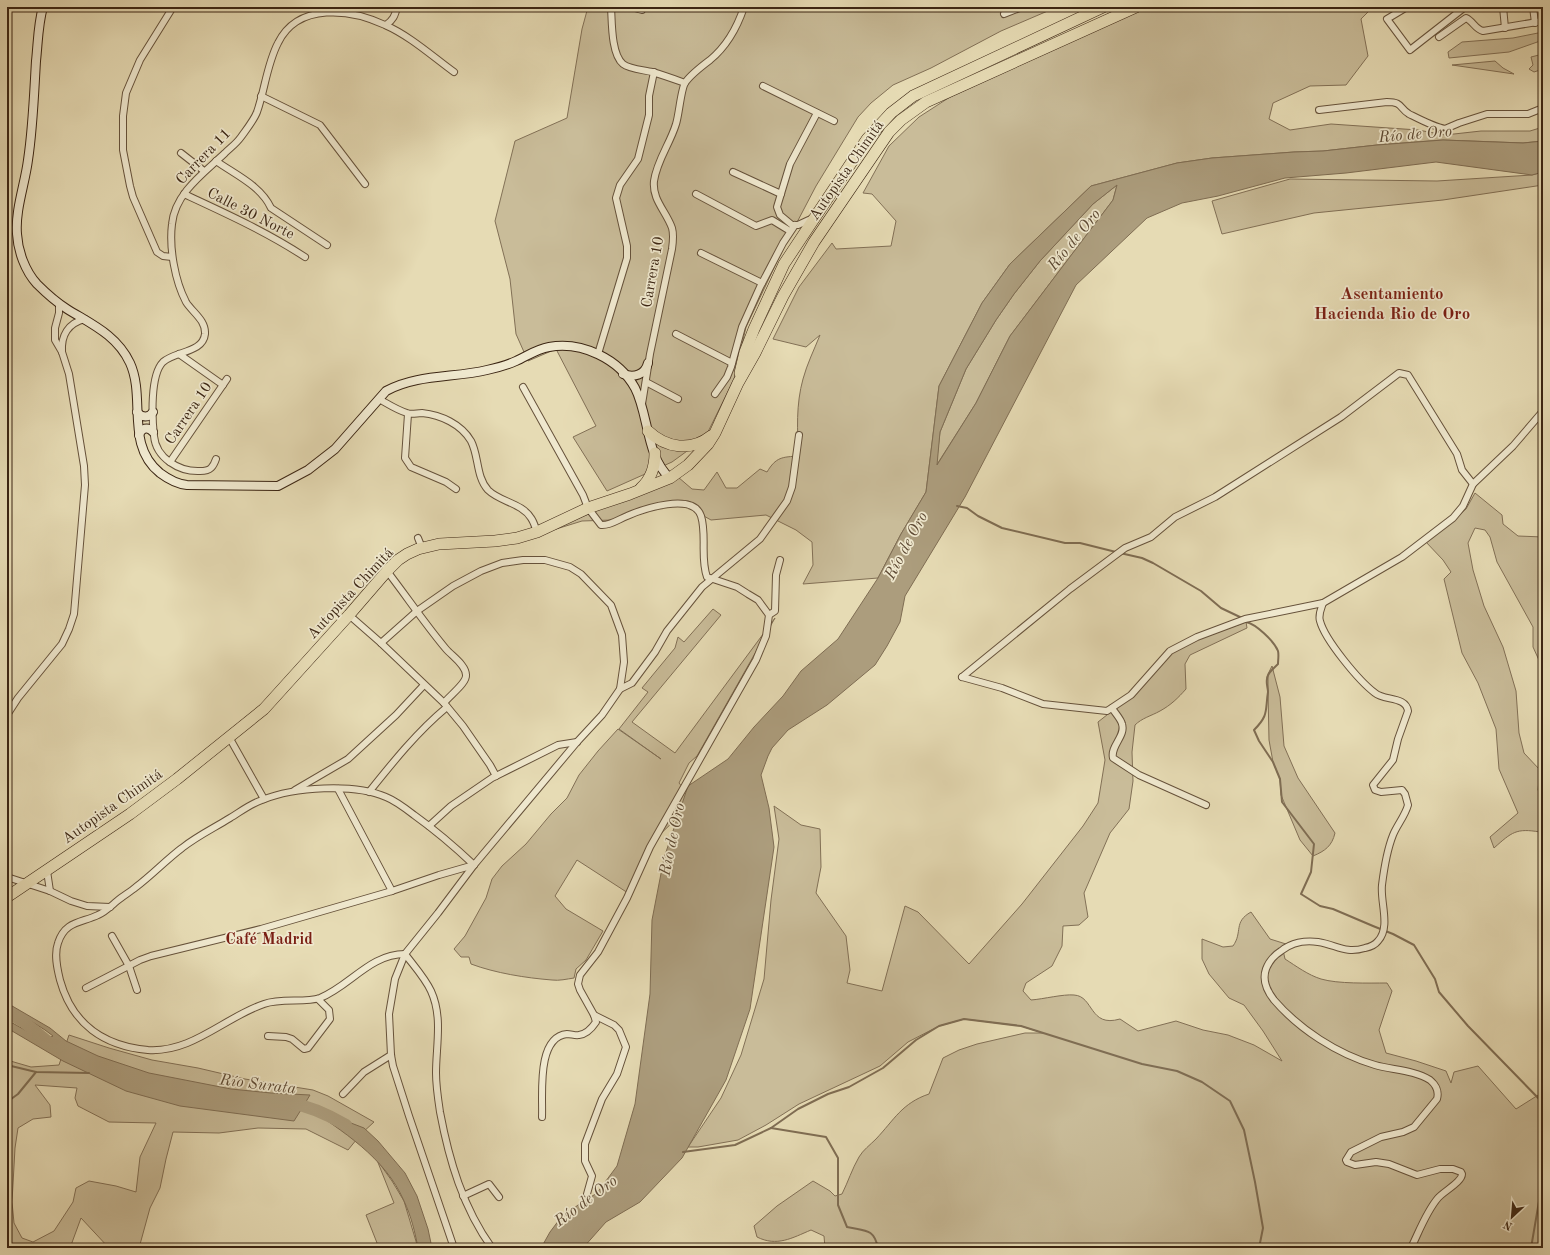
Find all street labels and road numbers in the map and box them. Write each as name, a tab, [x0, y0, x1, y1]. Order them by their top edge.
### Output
street label: Autopista Chimitá	[807, 118, 888, 224]
street label: Carrera 11	[174, 126, 234, 188]
street label: Calle 30 Norte	[204, 186, 296, 243]
street label: Carrera 10	[640, 236, 667, 309]
street label: Carrera 10	[163, 380, 216, 448]
street label: Autopista Chimitá	[305, 545, 397, 642]
street label: Autopista Chimitá	[60, 767, 166, 847]

